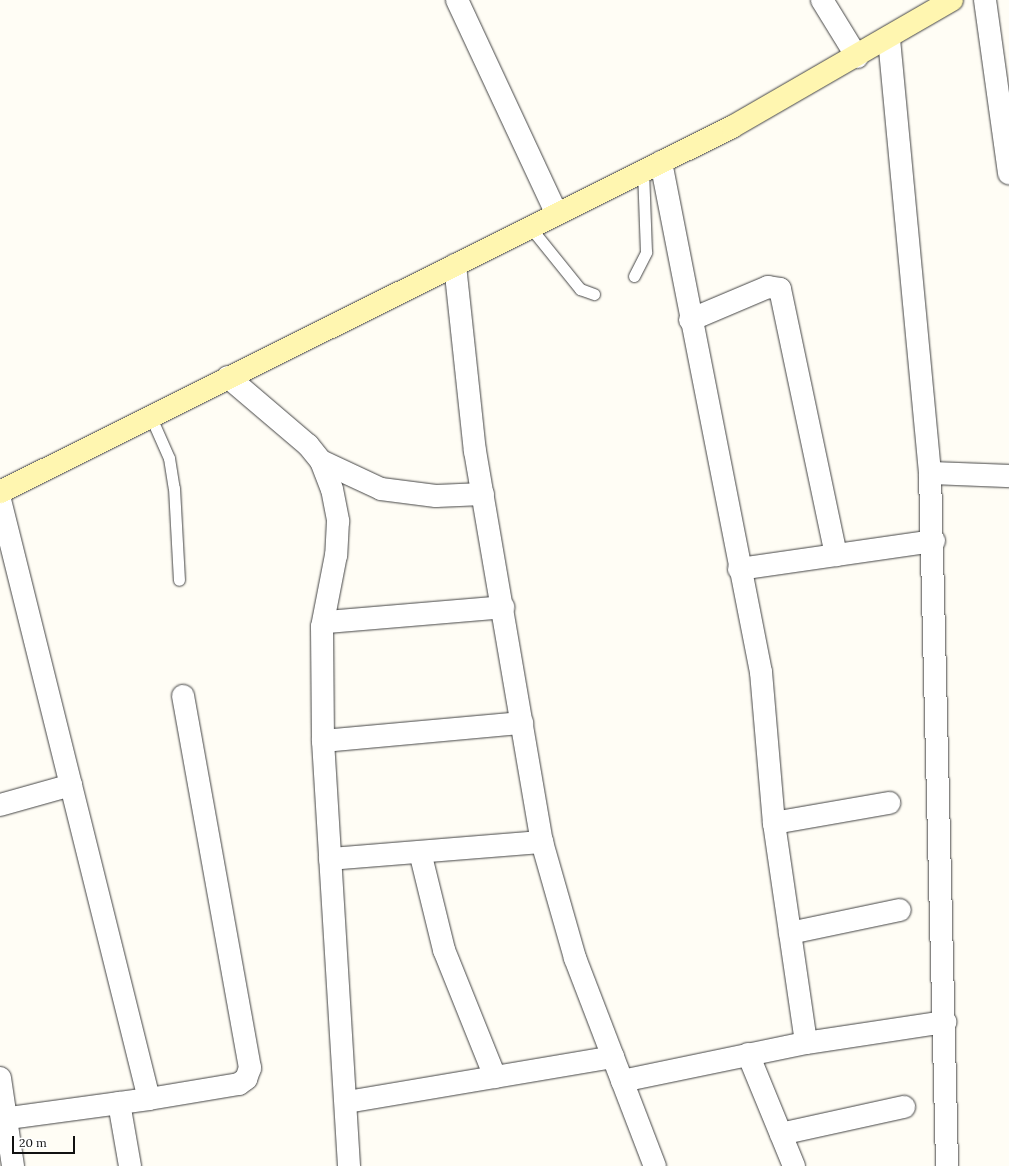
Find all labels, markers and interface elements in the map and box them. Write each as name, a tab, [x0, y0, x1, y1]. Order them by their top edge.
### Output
scale bar	[14, 1128, 77, 1154]
text: 20 m	[19, 1135, 47, 1150]

